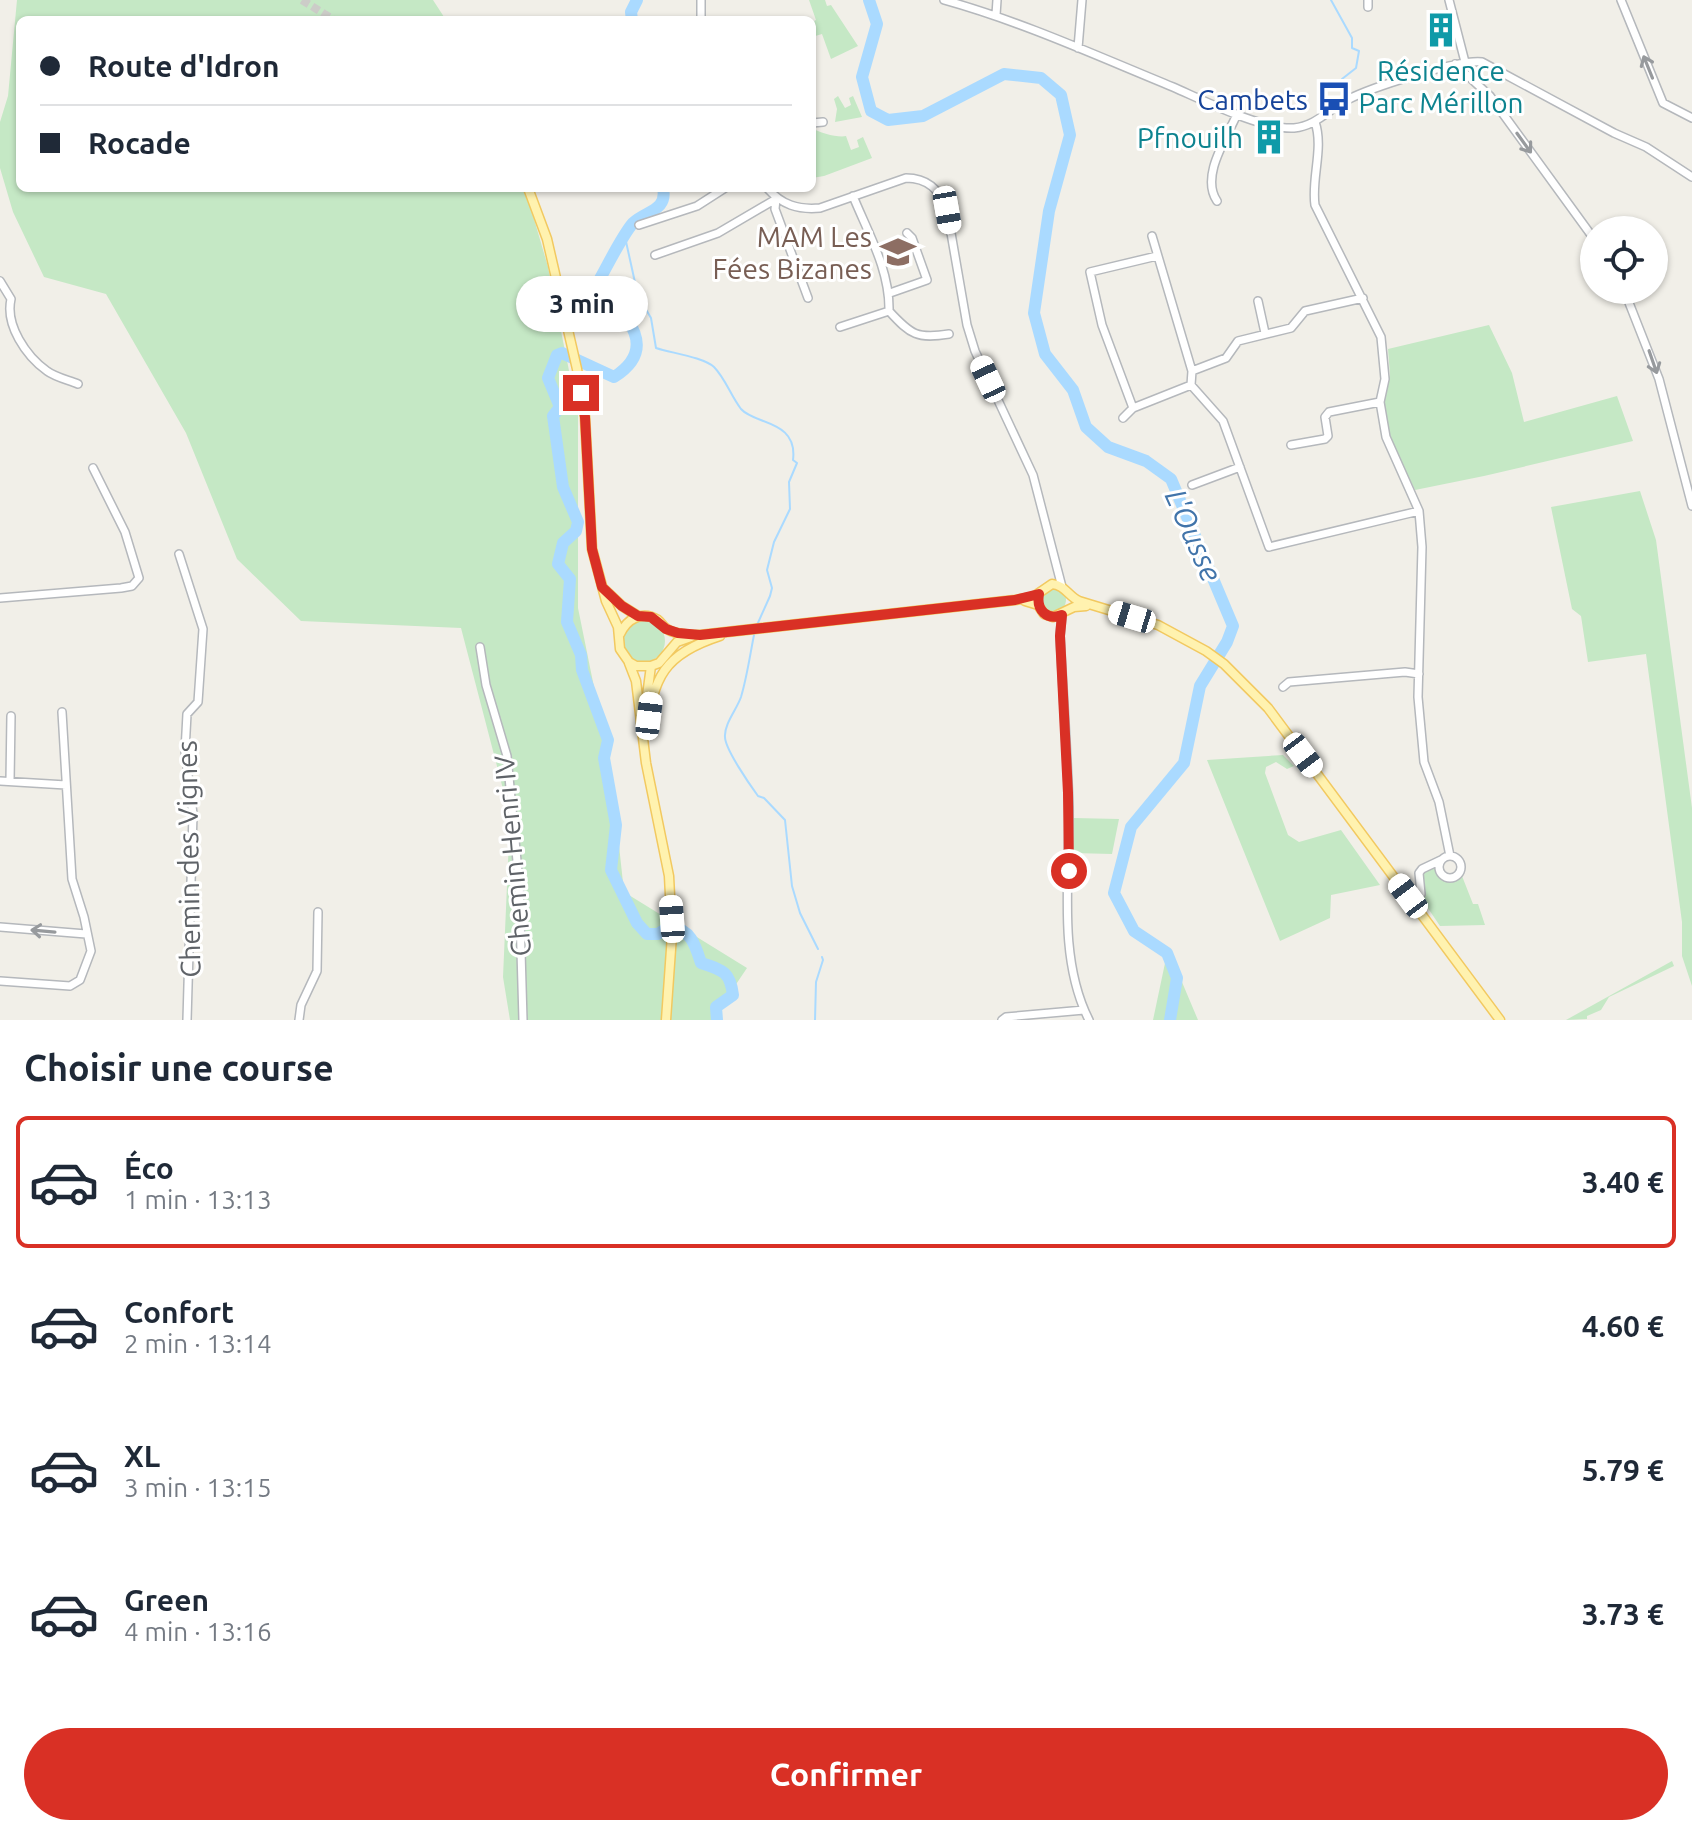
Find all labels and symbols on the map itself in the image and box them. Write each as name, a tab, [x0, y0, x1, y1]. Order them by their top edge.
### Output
building icon: Résidence Parc Mérillon	[1422, 11, 1460, 49]
place label: Résidence Parc Mérillon	[1358, 55, 1524, 118]
one-way arrow	[1640, 55, 1654, 80]
bus stop icon: Cambets	[1315, 80, 1353, 118]
place label: Cambets	[1197, 84, 1308, 115]
building icon: Pfnouilh	[1250, 118, 1288, 156]
place label: Pfnouilh	[1137, 122, 1243, 153]
one-way arrow	[1515, 132, 1532, 153]
car	[931, 184, 963, 236]
place label: MAM Les Fées Bizanes	[712, 221, 872, 284]
school or university icon: MAM Les Fées Bizanes	[879, 233, 917, 271]
callout: 3 min	[515, 277, 647, 333]
one-way arrow	[1647, 349, 1662, 374]
car	[967, 352, 1009, 406]
route end	[563, 375, 599, 411]
water label: L'Ousse	[1159, 484, 1229, 586]
car	[1106, 599, 1158, 635]
car	[634, 691, 664, 741]
car	[1279, 729, 1327, 781]
street label: Chemin des Vignes	[170, 740, 206, 978]
street label: Chemin Henri IV	[488, 754, 536, 958]
route start	[1051, 853, 1087, 889]
car	[1384, 870, 1432, 922]
car	[658, 894, 686, 944]
one-way arrow	[30, 923, 57, 938]

